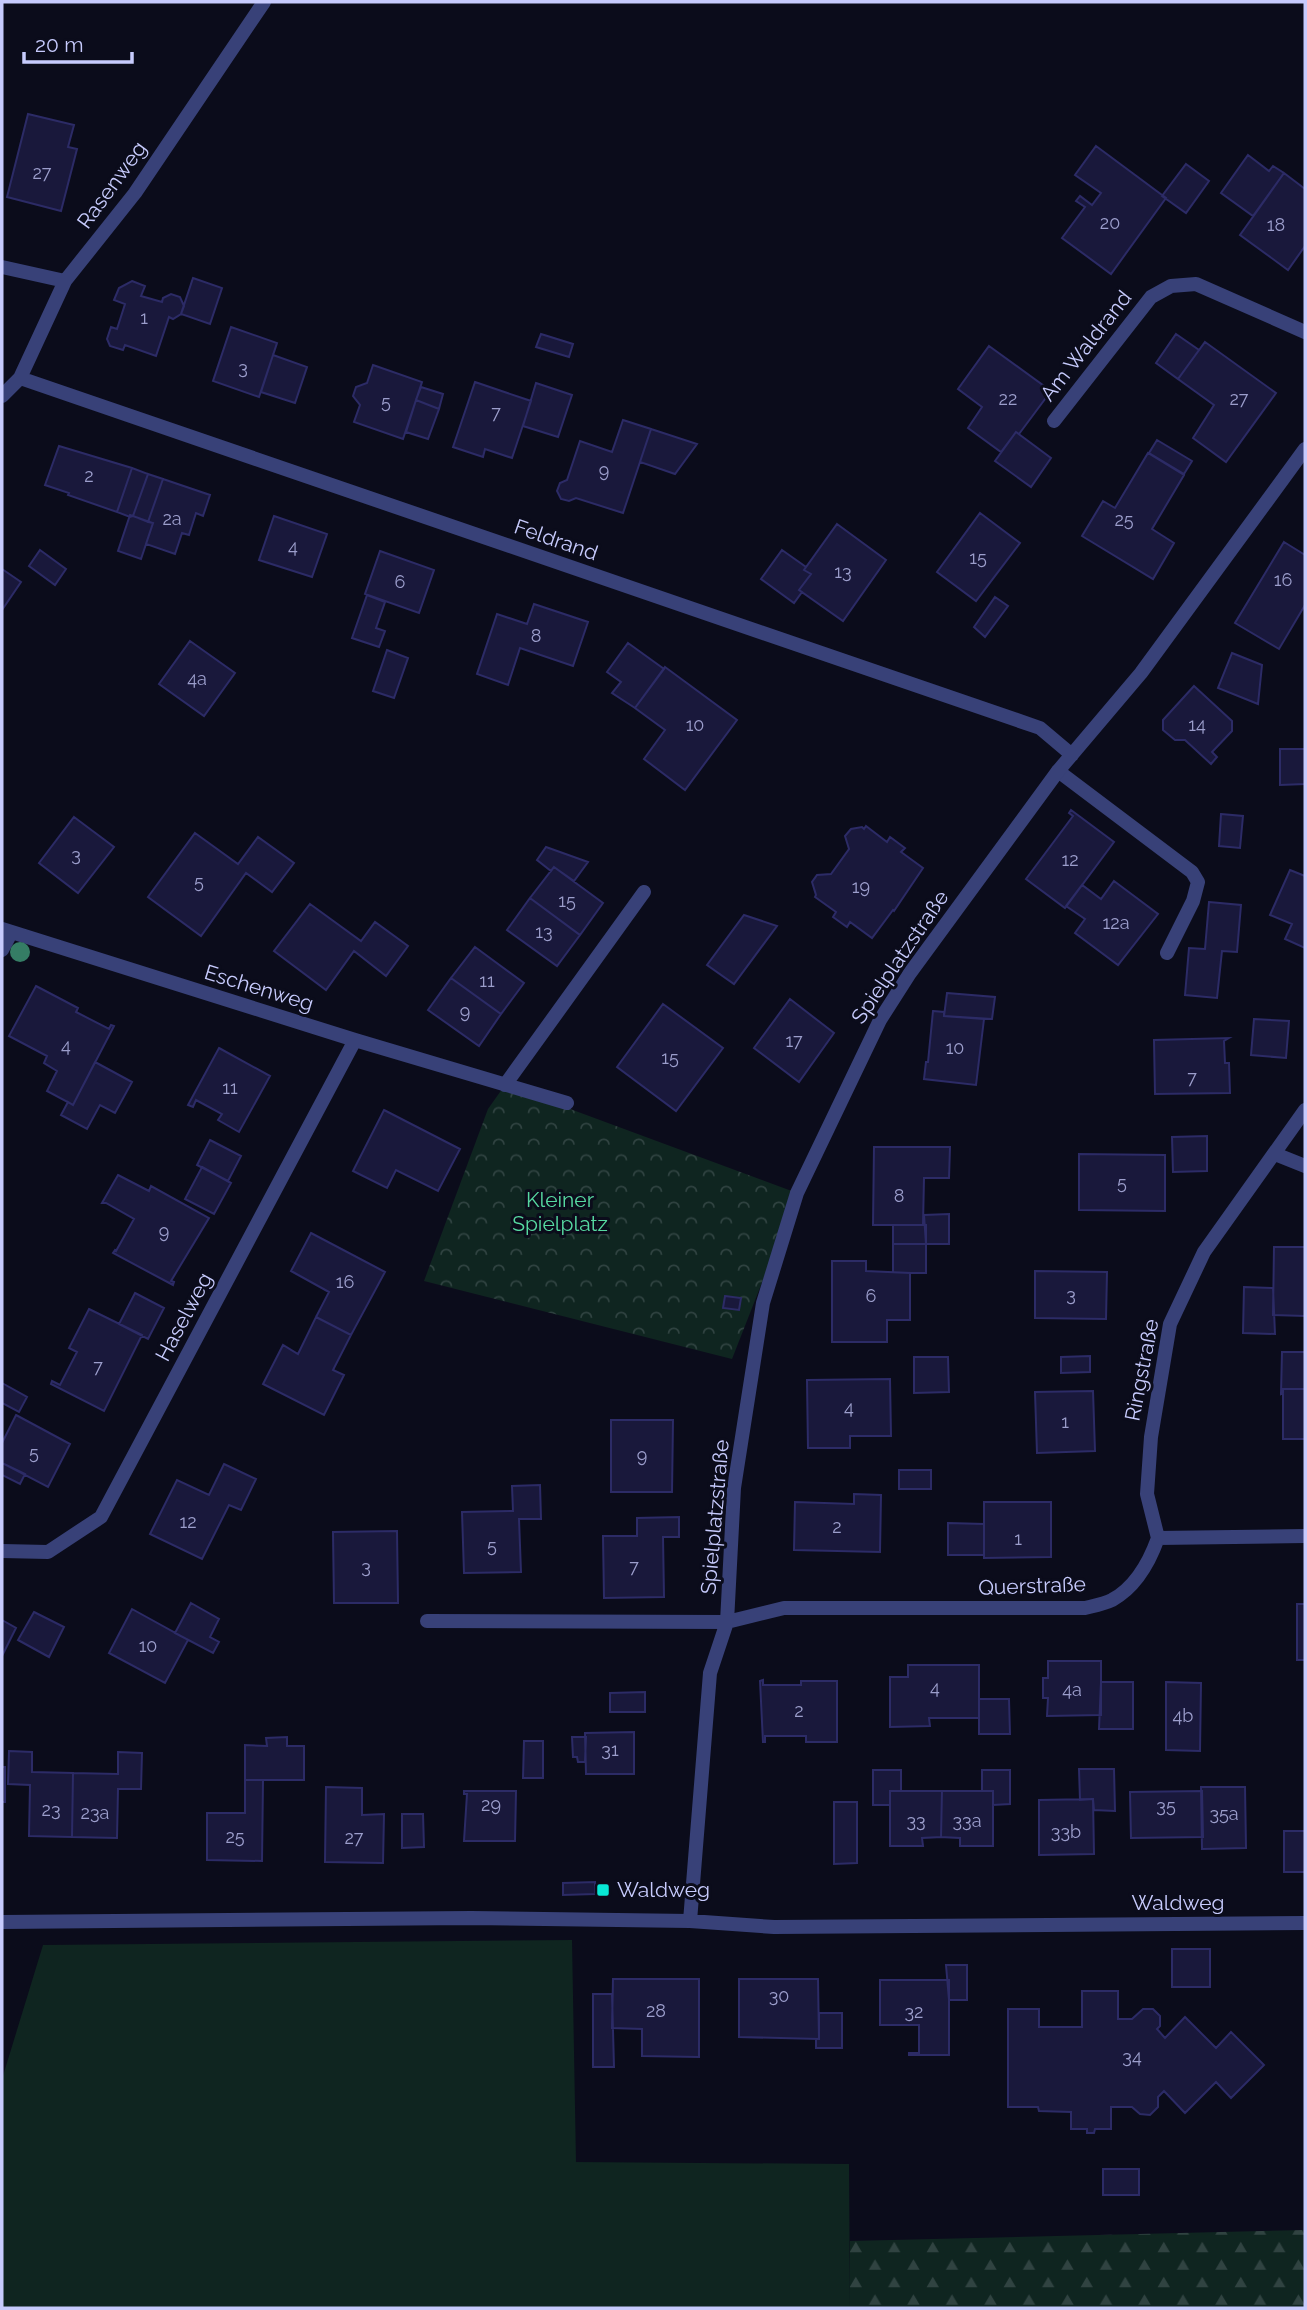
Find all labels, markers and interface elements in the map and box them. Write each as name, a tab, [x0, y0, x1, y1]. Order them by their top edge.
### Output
scale bar	[24, 21, 133, 65]
text: 20 m	[35, 32, 83, 57]
street label: Rasenweg	[72, 136, 152, 233]
house number: 27	[32, 162, 52, 183]
house number: 20	[1100, 212, 1120, 233]
house number: 18	[1267, 214, 1285, 235]
street label: Am Waldrand	[1035, 285, 1136, 406]
house number: 1	[140, 307, 148, 328]
house number: 3	[238, 357, 248, 378]
house number: 22	[999, 388, 1017, 409]
house number: 27	[1229, 388, 1249, 409]
house number: 5	[381, 391, 391, 412]
house number: 7	[491, 402, 501, 423]
house number: 9	[599, 460, 609, 481]
house number: 2	[84, 465, 94, 486]
house number: 2a	[162, 508, 182, 529]
house number: 25	[1114, 509, 1134, 530]
street label: Feldrand	[511, 514, 601, 565]
house number: 4	[288, 536, 298, 557]
house number: 15	[969, 547, 987, 568]
house number: 13	[834, 561, 852, 582]
house number: 16	[1274, 569, 1292, 590]
house number: 6	[395, 571, 406, 592]
house number: 8	[531, 625, 541, 646]
house number: 4a	[187, 668, 207, 689]
house number: 10	[686, 714, 704, 735]
house number: 14	[1188, 714, 1206, 735]
house number: 3	[71, 844, 81, 865]
house number: 12	[1061, 849, 1079, 870]
house number: 5	[194, 871, 204, 892]
house number: 19	[852, 876, 870, 897]
street label: Spielplatzstraße	[846, 885, 953, 1028]
house number: 15	[558, 890, 576, 911]
house number: 12a	[1103, 912, 1129, 933]
house number: 13	[535, 921, 553, 942]
street label: Eschenweg	[201, 959, 317, 1016]
house number: 11	[479, 970, 495, 991]
house number: 9	[460, 1001, 470, 1022]
house number: 17	[785, 1030, 803, 1051]
house number: 4	[61, 1035, 71, 1056]
house number: 10	[946, 1037, 964, 1058]
house number: 15	[661, 1047, 679, 1068]
house number: 7	[1187, 1067, 1197, 1088]
house number: 11	[222, 1077, 238, 1098]
house number: 5	[1117, 1172, 1127, 1193]
house number: 8	[894, 1185, 904, 1206]
park label: Kleiner Spielplatz	[512, 1187, 608, 1236]
house number: 9	[159, 1221, 169, 1242]
street label: Haselweg	[150, 1268, 217, 1365]
house number: 16	[336, 1271, 354, 1292]
house number: 3	[1066, 1284, 1076, 1305]
house number: 6	[866, 1285, 877, 1306]
street label: Ringstraße	[1119, 1317, 1164, 1423]
house number: 7	[93, 1356, 103, 1377]
house number: 4	[844, 1397, 854, 1418]
house number: 1	[1061, 1411, 1069, 1432]
street label: Spielplatzstraße	[695, 1438, 734, 1596]
house number: 5	[29, 1442, 39, 1463]
house number: 9	[637, 1445, 647, 1466]
house number: 12	[179, 1511, 197, 1532]
house number: 2	[832, 1516, 842, 1537]
house number: 1	[1014, 1528, 1022, 1549]
house number: 5	[487, 1535, 497, 1556]
house number: 3	[361, 1556, 371, 1577]
house number: 7	[629, 1556, 639, 1577]
street label: Querstraße	[978, 1571, 1086, 1600]
house number: 10	[139, 1635, 157, 1656]
house number: 4	[930, 1677, 940, 1698]
house number: 4a	[1062, 1679, 1082, 1700]
house number: 2	[794, 1700, 804, 1721]
house number: 4b	[1173, 1705, 1193, 1726]
house number: 31	[601, 1739, 619, 1760]
house number: 29	[481, 1794, 501, 1815]
house number: 35	[1156, 1795, 1176, 1816]
house number: 23	[42, 1799, 61, 1820]
house number: 23a	[81, 1802, 109, 1823]
house number: 35a	[1209, 1803, 1239, 1824]
house number: 33	[906, 1810, 926, 1831]
house number: 33a	[952, 1810, 982, 1831]
house number: 33b	[1051, 1821, 1081, 1842]
house number: 25	[225, 1826, 245, 1847]
house number: 27	[344, 1827, 364, 1848]
place label: Waldweg	[617, 1877, 710, 1902]
marker: Waldweg	[595, 1882, 611, 1898]
street label: Waldweg	[1131, 1890, 1225, 1915]
house number: 30	[769, 1985, 789, 2006]
house number: 28	[646, 2000, 666, 2021]
house number: 32	[905, 2001, 924, 2022]
house number: 34	[1122, 2046, 1142, 2067]

